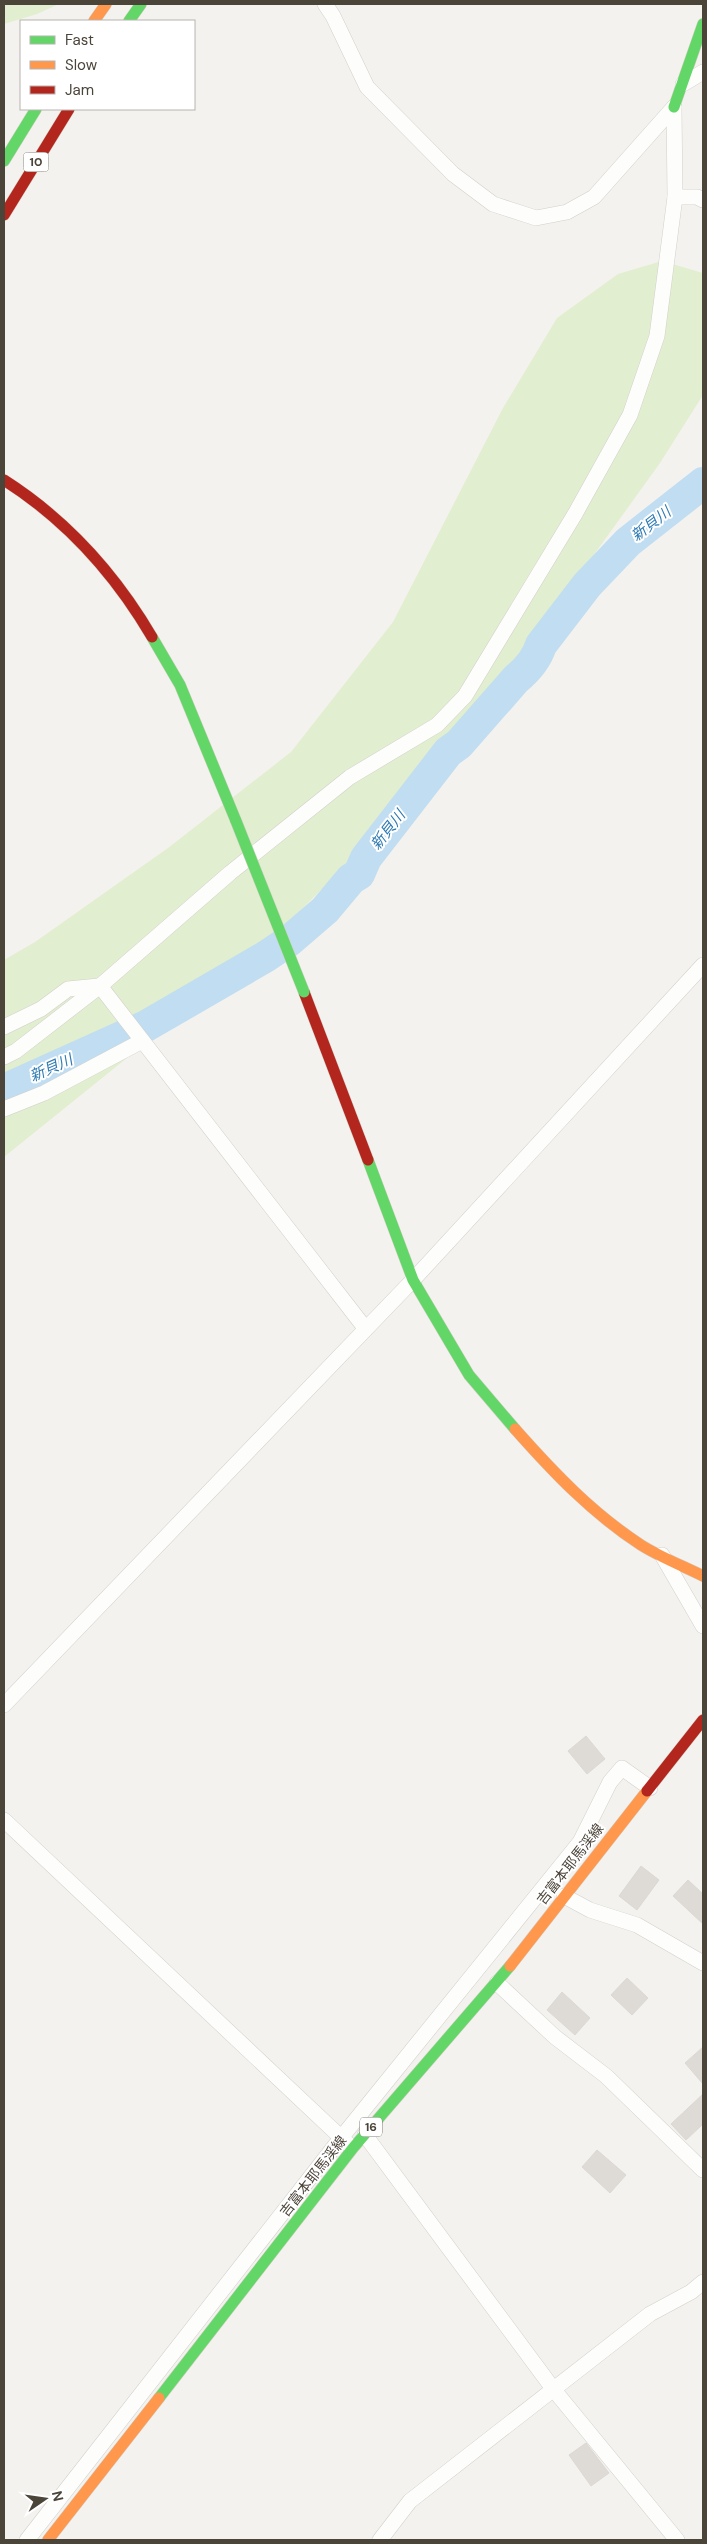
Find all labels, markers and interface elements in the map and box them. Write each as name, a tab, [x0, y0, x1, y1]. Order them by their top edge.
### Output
legend	[20, 20, 195, 110]
text: Fast	[65, 30, 94, 50]
text: Slow	[65, 55, 98, 75]
text: Jam	[65, 80, 94, 100]
road number: 10	[24, 152, 48, 172]
water label: 新貝川	[627, 501, 676, 546]
water label: 新貝川	[366, 805, 411, 854]
water label: 新貝川	[26, 1049, 77, 1086]
street label: 吉富本耶馬渓線	[533, 1820, 607, 1908]
road number: 16	[360, 2118, 382, 2136]
street label: 吉富本耶馬渓線	[276, 2132, 350, 2220]
north arrow	[20, 2474, 70, 2524]
text: N	[48, 2489, 68, 2503]

